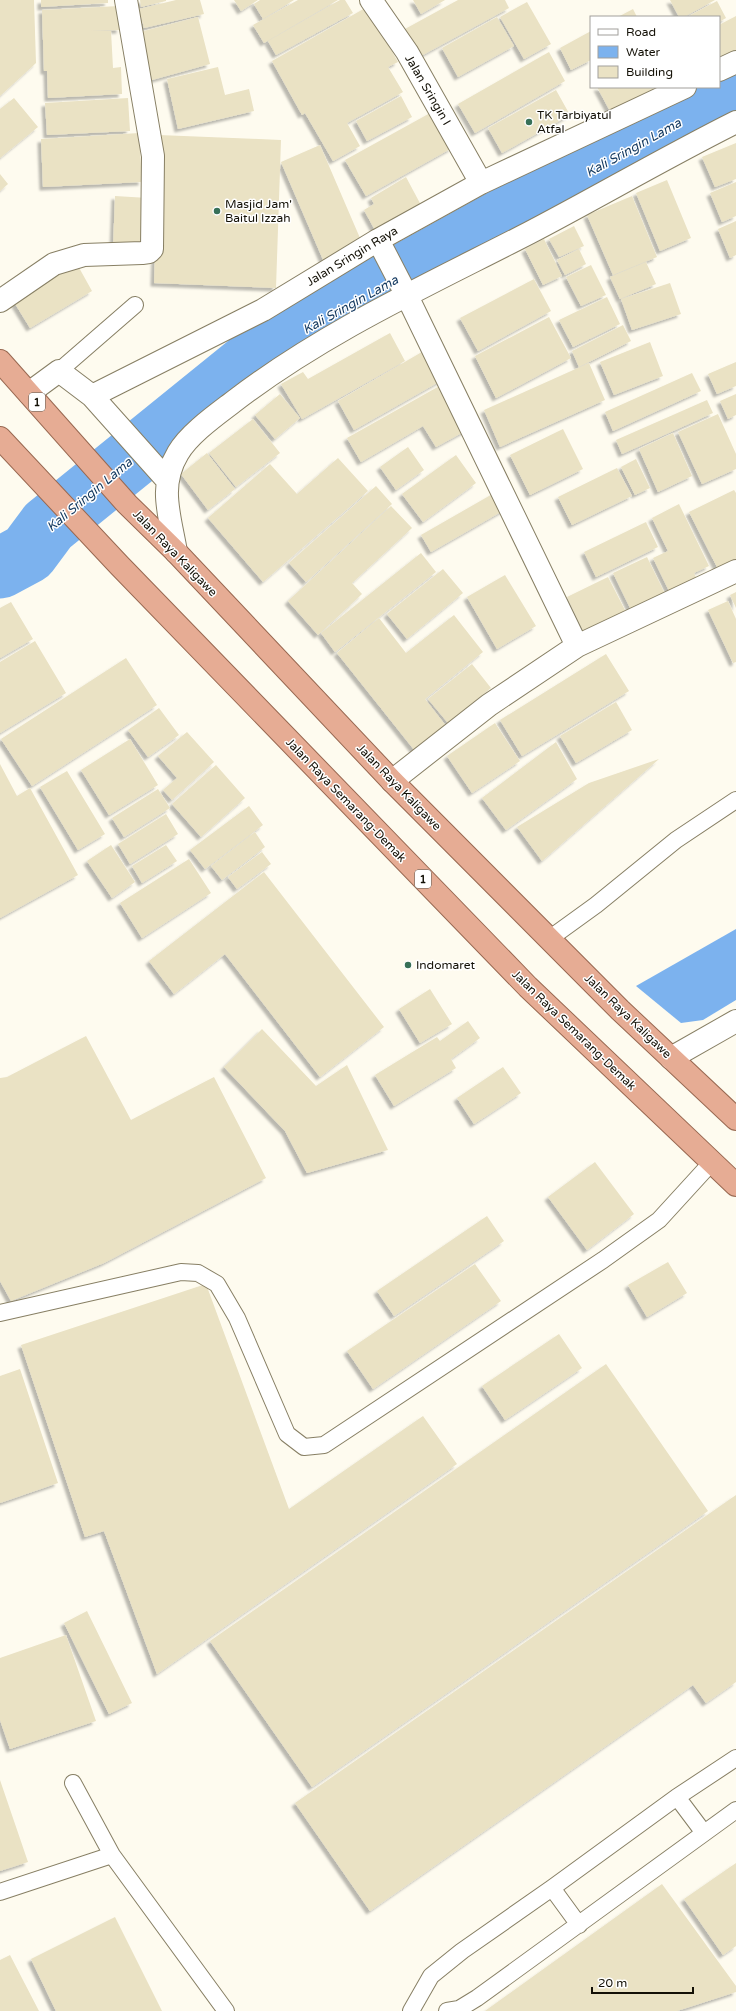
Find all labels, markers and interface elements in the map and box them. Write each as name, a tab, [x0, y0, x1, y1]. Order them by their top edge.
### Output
legend	[590, 16, 720, 88]
text: Road	[626, 25, 656, 39]
text: Water	[626, 45, 661, 59]
street label: Jalan Sringin I	[402, 52, 454, 128]
text: Building	[626, 65, 673, 79]
place label: TK Tarbiyatul Atfal	[537, 108, 612, 136]
water label: Kali Sringin Lama	[583, 115, 685, 181]
marker: TK Tarbiyatul Atfal	[524, 117, 534, 127]
place label: Masjid Jam' Baitul Izzah	[225, 197, 292, 225]
marker: Masjid Jam' Baitul Izzah	[212, 206, 222, 216]
street label: Jalan Sringin Raya	[304, 223, 400, 289]
water label: Kali Sringin Lama	[300, 272, 402, 338]
road number: 1	[29, 393, 45, 411]
water label: Kali Sringin Lama	[44, 454, 136, 535]
street label: Jalan Raya Kaligawe	[130, 507, 220, 599]
street label: Jalan Raya Semarang-Demak	[283, 735, 409, 865]
street label: Jalan Raya Kaligawe	[354, 741, 444, 833]
road number: 1	[415, 870, 431, 888]
place label: Indomaret	[416, 958, 475, 972]
marker: Indomaret	[403, 960, 413, 970]
street label: Jalan Raya Semarang-Demak	[509, 967, 639, 1093]
street label: Jalan Raya Kaligawe	[582, 971, 674, 1061]
scale bar	[592, 1969, 693, 1995]
text: 20 m	[598, 1976, 627, 1990]

